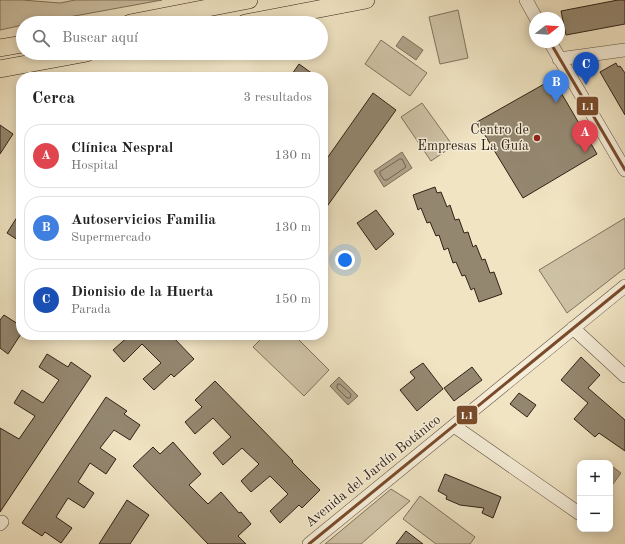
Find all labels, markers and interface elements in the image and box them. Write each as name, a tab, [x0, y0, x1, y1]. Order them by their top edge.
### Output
north arrow	[529, 12, 565, 48]
search box	[16, 16, 328, 60]
icon: search	[30, 27, 52, 49]
text: Buscar aquí	[62, 31, 138, 46]
pin: C	[573, 52, 599, 85]
pin: B	[543, 70, 569, 103]
text: Cerca	[32, 90, 75, 107]
text: 3 resultados	[244, 91, 312, 104]
line badge: L1	[576, 96, 599, 116]
text: L1	[581, 102, 595, 113]
pin: A	[572, 120, 598, 153]
place label: Centro de Empresas La Guía	[417, 123, 529, 153]
marker: Centro de Empresas La Guía	[532, 133, 542, 143]
text: Clínica Nespral	[71, 141, 173, 156]
text: A	[41, 149, 51, 162]
text: 130 m	[274, 149, 311, 162]
text: Hospital	[71, 159, 118, 172]
text: Autoservicios Familia	[71, 213, 216, 228]
text: B	[41, 221, 51, 234]
text: 130 m	[274, 221, 311, 234]
text: Supermercado	[71, 231, 151, 244]
your location	[335, 250, 355, 270]
text: Dionisio de la Huerta	[71, 285, 213, 300]
text: C	[42, 293, 50, 306]
text: 150 m	[274, 293, 311, 306]
text: Parada	[71, 303, 111, 316]
line badge: L1	[456, 405, 478, 425]
text: L1	[460, 411, 474, 422]
street label: Avenida del Jardín Botánico	[303, 412, 443, 530]
map controls	[577, 460, 613, 532]
button: +	[577, 460, 613, 496]
button: −	[577, 496, 613, 532]

